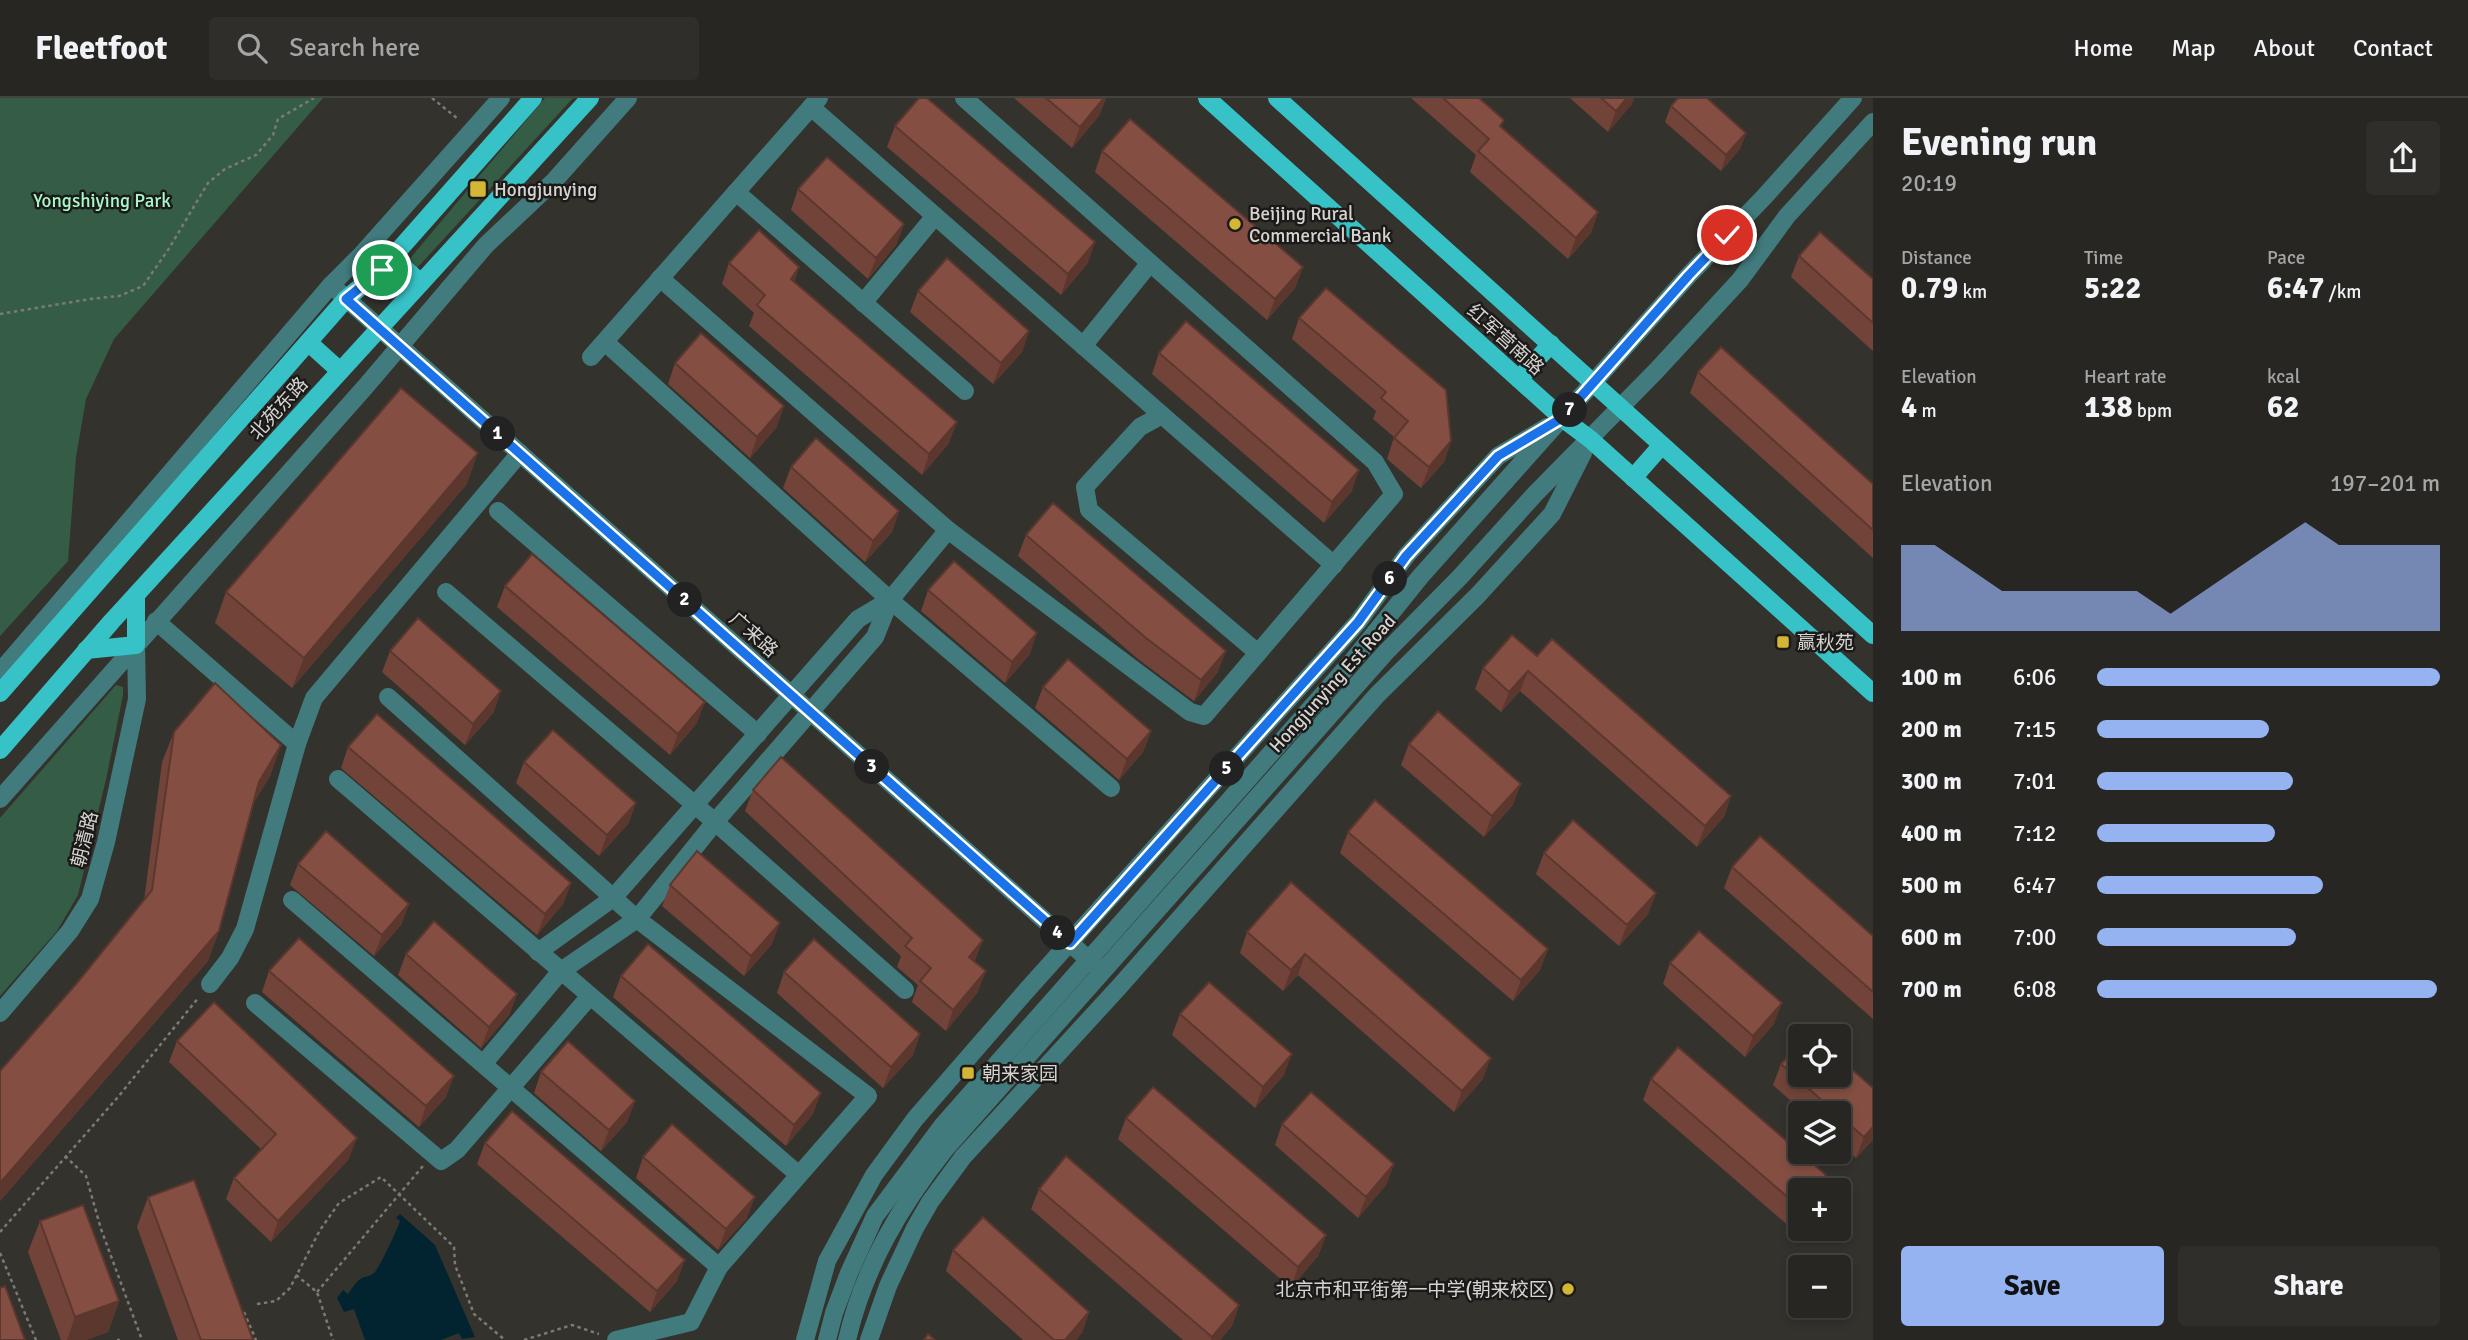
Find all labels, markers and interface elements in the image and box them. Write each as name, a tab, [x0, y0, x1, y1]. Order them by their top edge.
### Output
search box	[209, 17, 699, 80]
text: Fleetfoot	[35, 28, 167, 69]
icon: search	[233, 29, 271, 67]
text: Search here	[289, 32, 420, 64]
text: Home	[2073, 33, 2133, 63]
text: Map	[2171, 33, 2216, 63]
text: About	[2254, 33, 2315, 63]
text: Contact	[2353, 33, 2433, 63]
text: Evening run	[1901, 119, 2097, 166]
button: share	[2366, 121, 2440, 195]
text: 20:19	[1901, 169, 1957, 198]
place label: Hongjunying	[494, 178, 597, 202]
marker: Hongjunying	[468, 179, 488, 199]
park label: Yongshiying Park	[33, 189, 171, 213]
place label: Beijing Rural Commercial Bank	[1249, 202, 1392, 248]
pin	[1697, 205, 1757, 265]
marker: Beijing Rural Commercial Bank	[1227, 216, 1243, 232]
icon: check	[1708, 216, 1746, 254]
pin	[352, 240, 412, 300]
text: Distance	[1901, 246, 1972, 270]
text: Time	[2084, 246, 2123, 270]
text: Pace	[2267, 246, 2305, 270]
icon: arrive	[363, 251, 401, 289]
text: 0.79	[1901, 270, 1958, 307]
text: 5:22	[2084, 270, 2141, 307]
text: 6:47	[2267, 270, 2324, 307]
text: km	[1958, 280, 1987, 304]
text: /km	[2324, 280, 2361, 304]
street label: 红军营南路	[1462, 299, 1549, 380]
text: Elevation	[1901, 365, 1977, 389]
text: Heart rate	[2084, 365, 2166, 389]
text: kcal	[2267, 365, 2300, 389]
street label: 北苑东路	[244, 372, 313, 445]
text: 4	[1901, 389, 1917, 426]
text: 138	[2084, 389, 2133, 426]
text: 62	[2267, 389, 2299, 426]
pin: 7	[1552, 392, 1588, 428]
text: 7	[1564, 397, 1575, 421]
text: m	[1917, 399, 1937, 423]
text: bpm	[2133, 399, 2172, 423]
pin: 1	[480, 416, 516, 452]
text: 1	[492, 421, 503, 445]
text: Elevation	[1901, 469, 1993, 498]
text: 197–201 m	[2330, 469, 2440, 498]
pin: 6	[1372, 561, 1408, 596]
text: 6	[1384, 566, 1395, 590]
pin: 2	[668, 582, 702, 618]
text: 2	[679, 587, 690, 611]
street label: 广来路	[724, 607, 783, 663]
street label: Hongjunying Est Road	[1264, 609, 1401, 758]
place label: 赢秋苑	[1797, 631, 1854, 655]
marker: 赢秋苑	[1775, 634, 1791, 650]
text: 100 m	[1901, 663, 1962, 692]
text: 6:06	[2013, 663, 2056, 692]
text: 200 m	[1901, 715, 1962, 744]
text: 7:15	[2013, 715, 2056, 744]
pin: 3	[854, 750, 890, 784]
pin: 5	[1210, 752, 1244, 786]
text: 3	[866, 754, 877, 778]
text: 5	[1221, 756, 1232, 780]
text: 300 m	[1901, 767, 1962, 796]
text: 7:01	[2013, 767, 2056, 796]
street label: 朝清路	[66, 809, 104, 870]
text: 400 m	[1901, 819, 1962, 848]
text: 7:12	[2013, 819, 2056, 848]
text: 500 m	[1901, 871, 1962, 900]
text: 6:47	[2013, 871, 2056, 900]
pin: 4	[1040, 916, 1076, 950]
text: 4	[1052, 920, 1063, 944]
text: 600 m	[1901, 923, 1962, 952]
text: 7:00	[2013, 923, 2056, 952]
text: 700 m	[1901, 975, 1962, 1004]
text: 6:08	[2013, 975, 2056, 1004]
map controls	[1788, 1024, 1851, 1318]
button: locate	[1788, 1024, 1851, 1087]
place label: 朝来家园	[982, 1062, 1058, 1086]
marker: 朝来家园	[960, 1065, 976, 1081]
button: layers	[1788, 1101, 1851, 1164]
button: +	[1788, 1178, 1851, 1241]
button: Save	[1901, 1246, 2164, 1326]
button: Share	[2178, 1246, 2440, 1326]
button: −	[1788, 1255, 1851, 1318]
place label: 北京市和平街第一中学(朝来校区)	[1275, 1278, 1554, 1302]
marker: 北京市和平街第一中学(朝来校区)	[1560, 1281, 1576, 1297]

